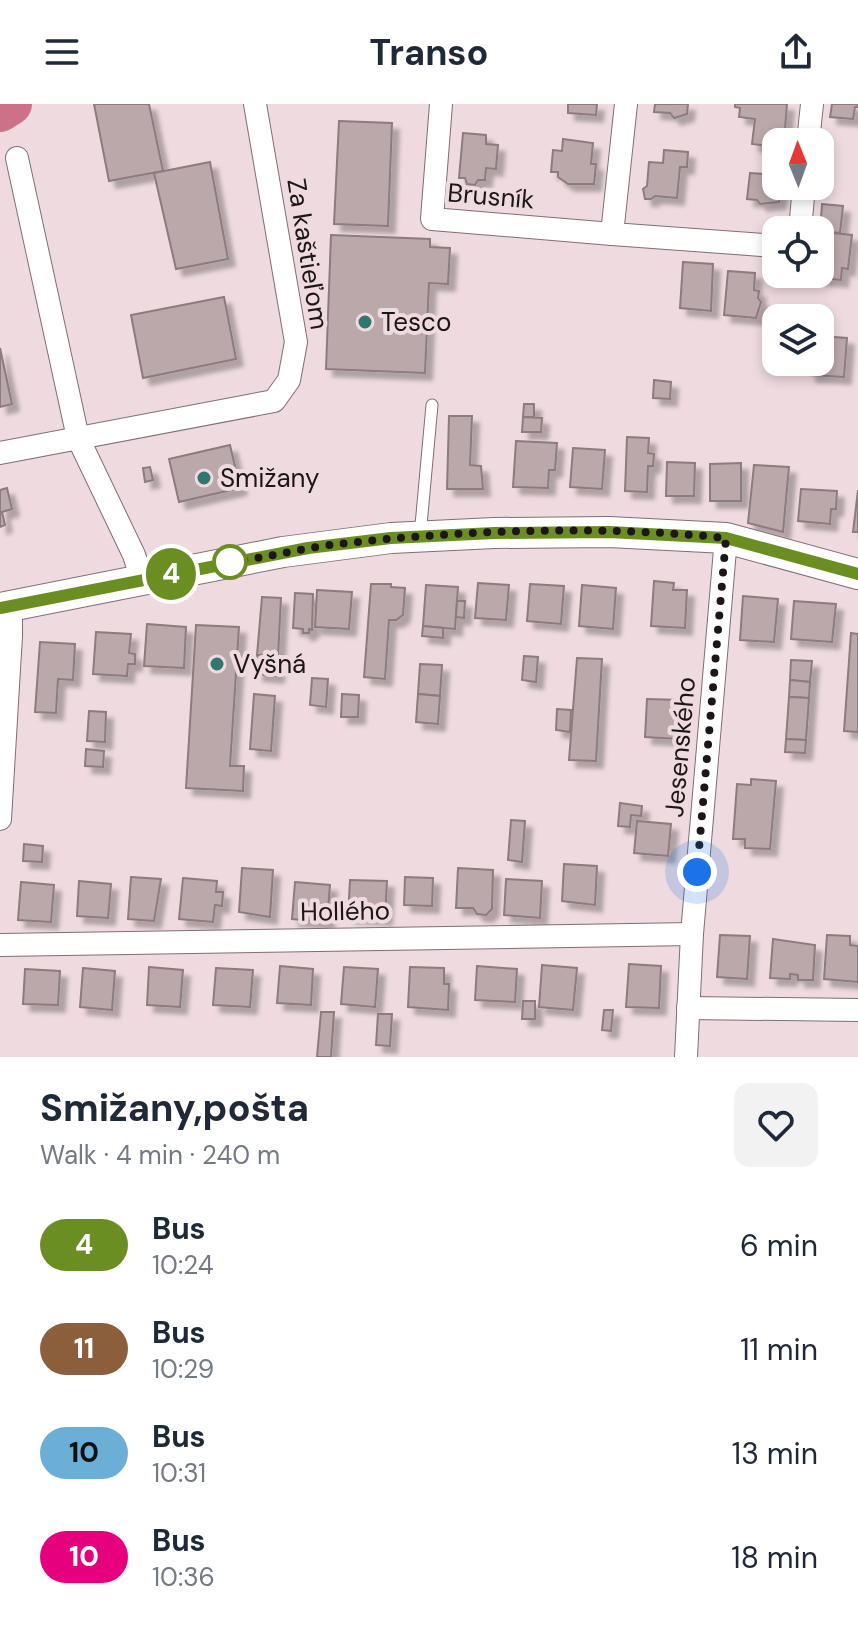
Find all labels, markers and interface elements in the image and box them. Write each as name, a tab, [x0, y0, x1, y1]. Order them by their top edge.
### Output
text: Transo	[370, 29, 488, 76]
icon: menu	[40, 30, 84, 74]
icon: share	[774, 30, 818, 74]
north arrow	[762, 128, 834, 200]
map controls	[762, 128, 834, 376]
street label: Brusník	[446, 175, 536, 217]
street label: Za kaštieľom	[279, 176, 337, 332]
button: locate	[762, 216, 834, 288]
button: layers	[762, 304, 834, 376]
place label: Tesco	[381, 305, 451, 339]
marker: Tesco	[356, 313, 374, 331]
place label: Smižany	[220, 461, 320, 495]
marker: Smižany	[195, 469, 213, 487]
unlabelled marker	[213, 545, 247, 579]
line badge: 4	[145, 548, 197, 600]
text: 4	[162, 555, 180, 592]
place label: Vyšná	[233, 647, 306, 681]
marker: Vyšná	[208, 655, 226, 673]
street label: Jesenského	[657, 675, 703, 819]
your location	[677, 852, 717, 892]
street label: Hollého	[300, 893, 390, 929]
text: Smižany,pošta	[40, 1083, 309, 1133]
button: heart	[734, 1083, 818, 1167]
text: Walk · 4 min · 240 m	[40, 1138, 280, 1172]
text: Bus	[152, 1209, 206, 1248]
text: 4	[75, 1226, 93, 1263]
text: 6 min	[740, 1226, 818, 1265]
text: 10:24	[152, 1248, 213, 1282]
text: Bus	[152, 1313, 206, 1352]
text: 11	[74, 1330, 94, 1367]
text: 11 min	[740, 1330, 818, 1369]
text: 10:29	[152, 1352, 214, 1386]
text: Bus	[152, 1417, 206, 1456]
text: 10	[69, 1434, 99, 1471]
text: 13 min	[732, 1434, 818, 1473]
text: 10:31	[152, 1456, 206, 1490]
text: Bus	[152, 1521, 206, 1560]
text: 10	[69, 1538, 99, 1575]
text: 18 min	[731, 1538, 818, 1577]
text: 10:36	[152, 1560, 215, 1594]

